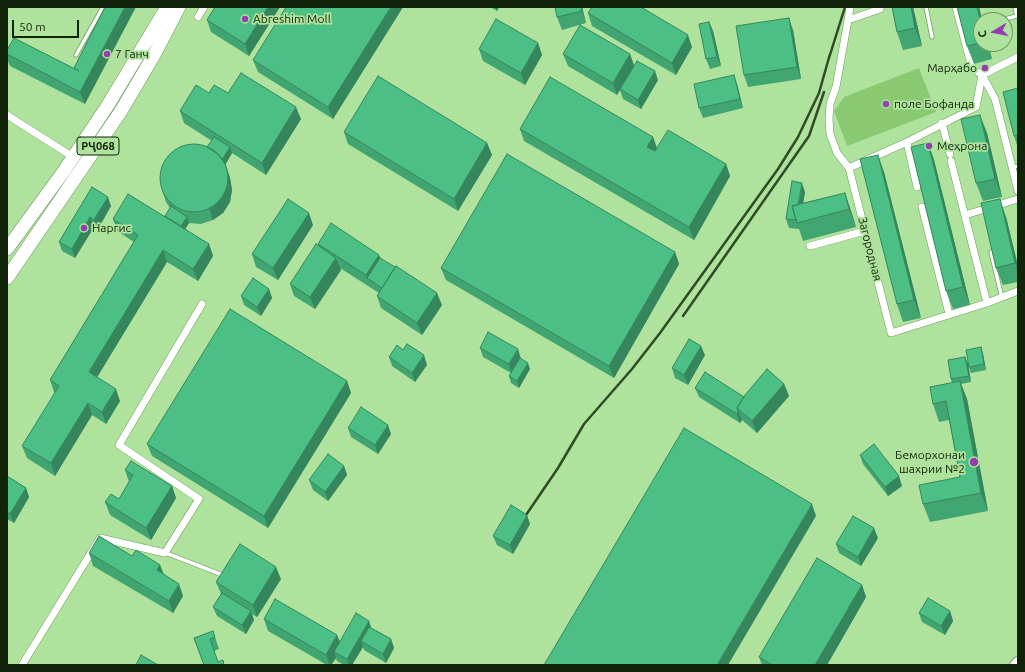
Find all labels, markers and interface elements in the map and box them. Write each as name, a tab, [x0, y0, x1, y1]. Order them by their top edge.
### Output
scale bar	[14, 12, 81, 38]
place label: Abreshim Moll	[253, 12, 331, 26]
north arrow	[973, 12, 1013, 52]
marker: Abreshim Moll	[240, 14, 250, 24]
text: 50 m	[19, 20, 46, 33]
text: С	[976, 29, 989, 38]
place label: 7 Ганч	[115, 47, 149, 61]
marker: 7 Ганч	[102, 49, 112, 59]
place label: Марҳабо	[927, 61, 977, 75]
marker: Марҳабо	[980, 63, 990, 73]
place label: поле Бофанда	[894, 97, 974, 111]
marker: поле Бофанда	[881, 99, 891, 109]
road number: РҶ068	[77, 137, 119, 155]
place label: Меҳрона	[937, 139, 987, 153]
marker: Меҳрона	[924, 141, 934, 151]
street label: Загородная	[855, 216, 885, 282]
place label: Наргис	[92, 221, 131, 235]
marker: Наргис	[79, 223, 89, 233]
place label: Беморхонаи шахрии №2	[895, 448, 965, 476]
marker: Беморхонаи шахрии №2	[968, 456, 980, 468]

